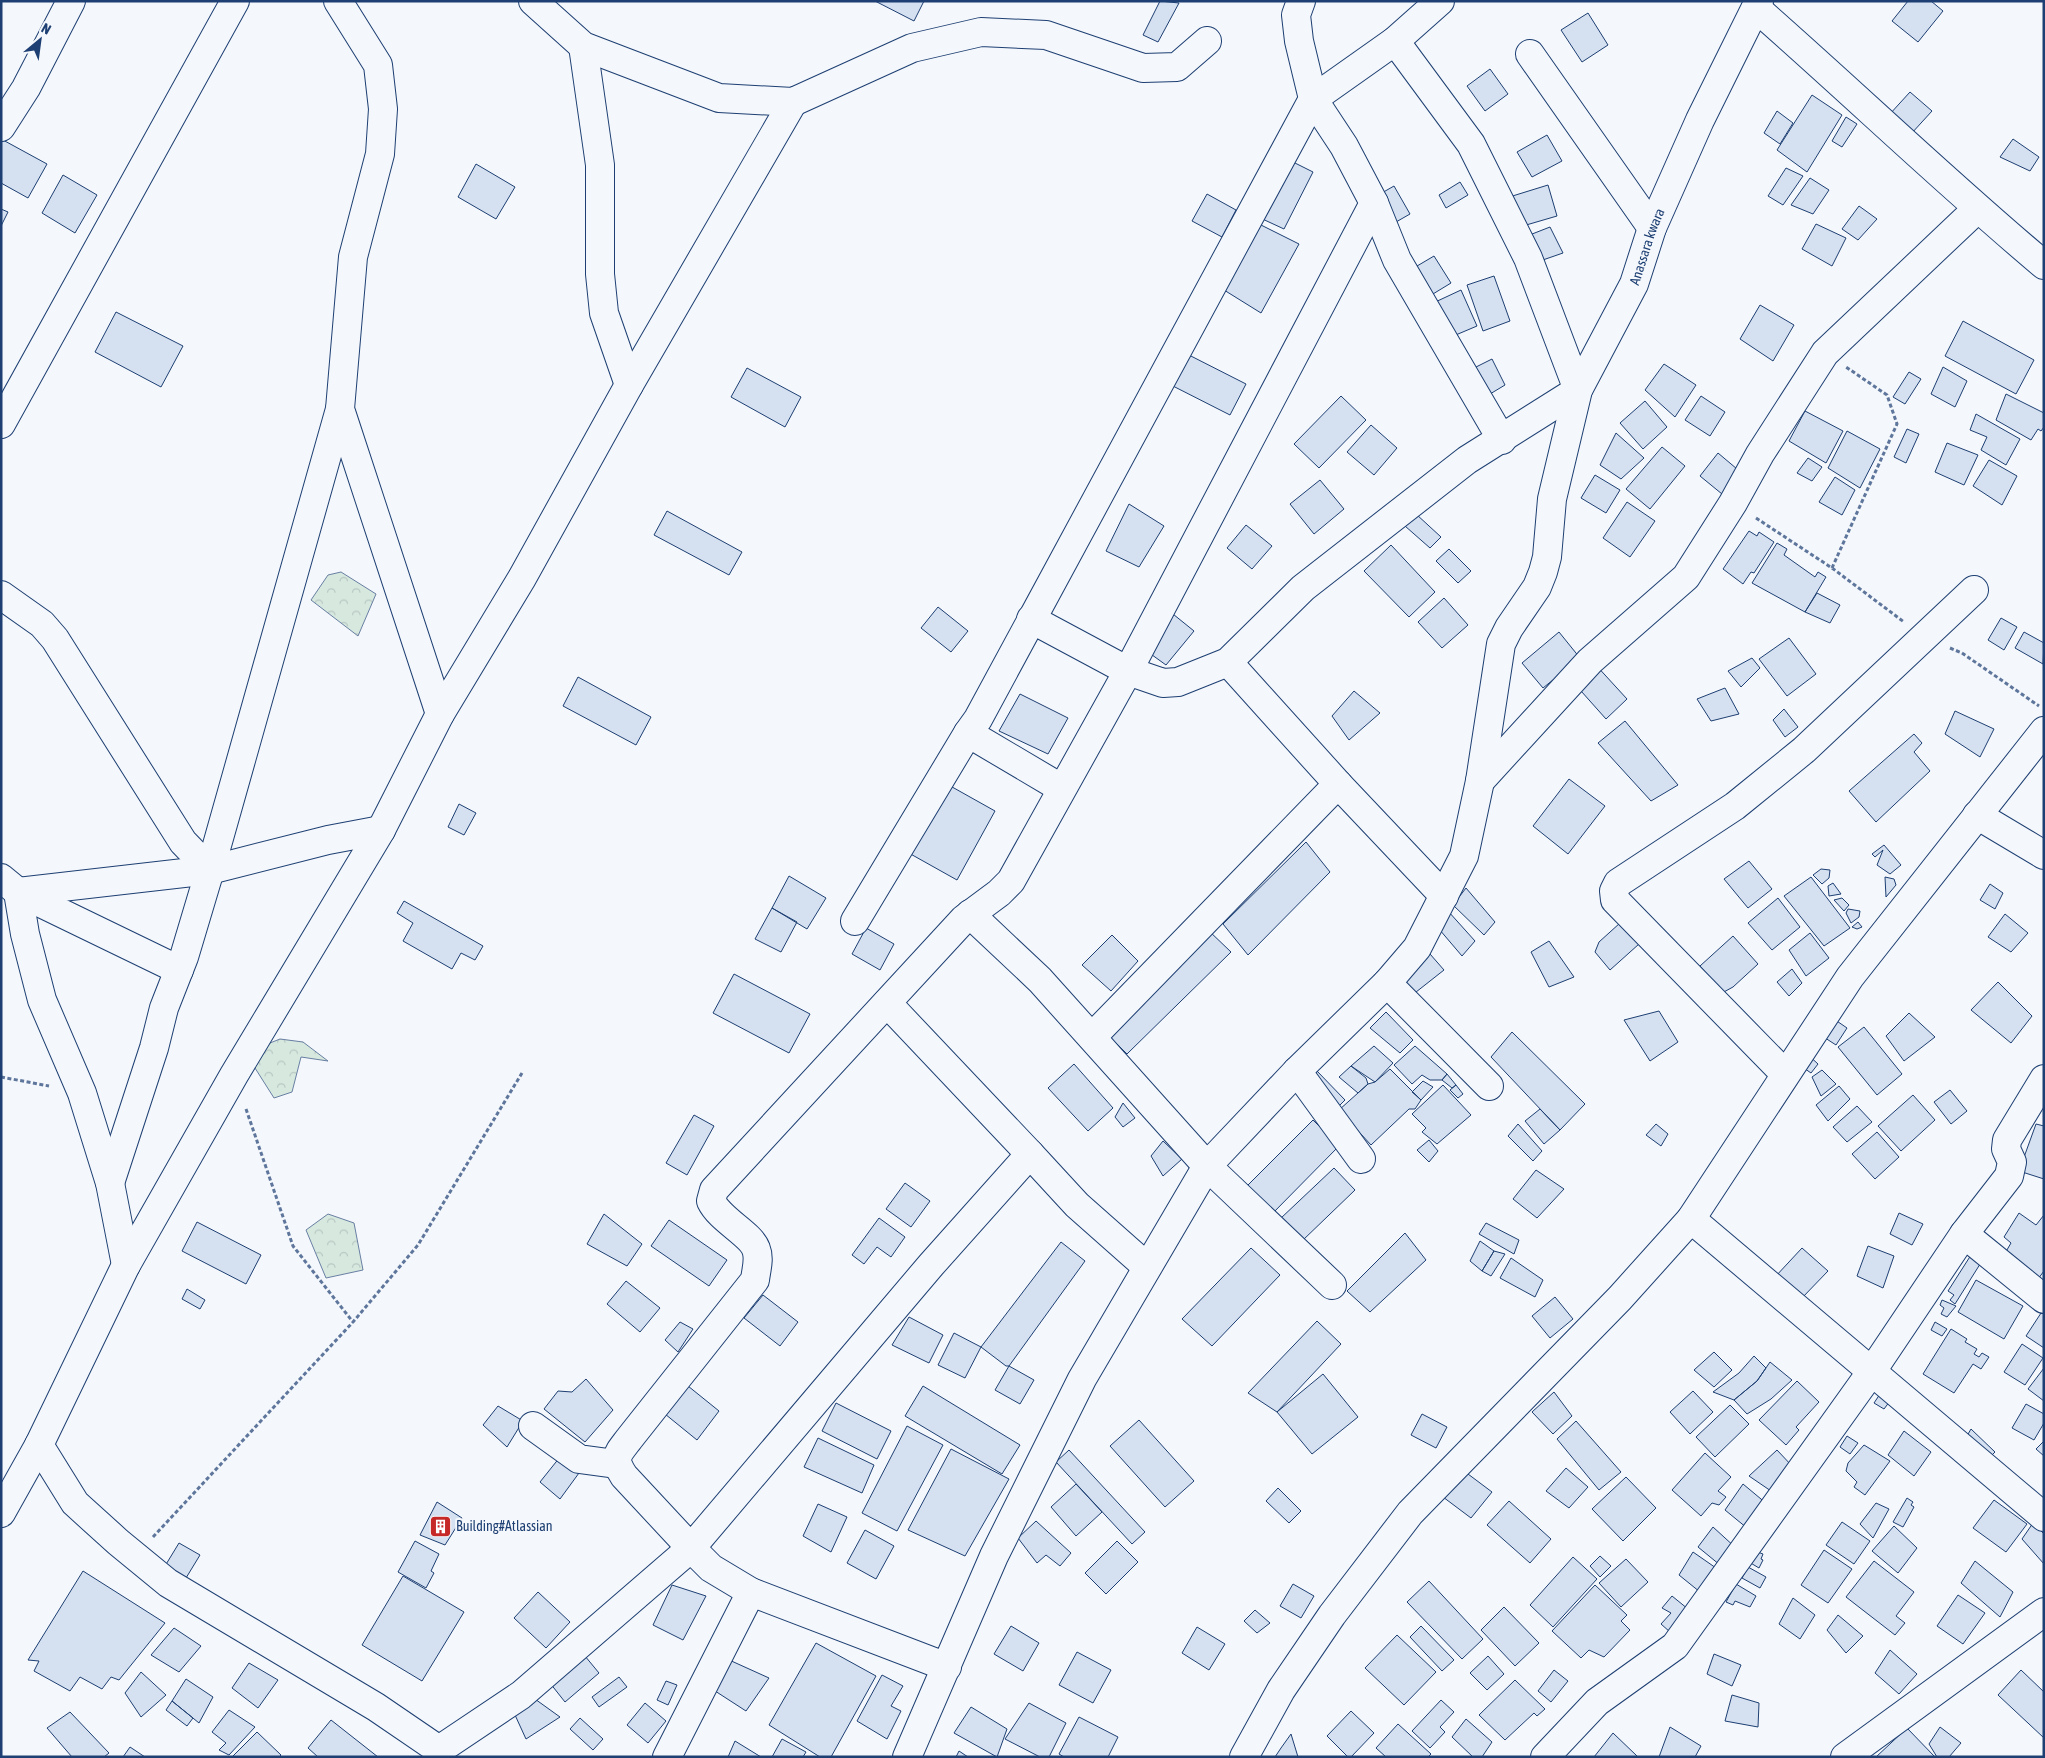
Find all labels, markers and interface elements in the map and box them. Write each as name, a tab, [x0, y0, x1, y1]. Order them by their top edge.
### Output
north arrow	[15, 15, 65, 65]
text: N	[39, 20, 54, 38]
street label: Anassara kwara	[1626, 206, 1668, 287]
building icon: Building#Atlassian	[428, 1514, 452, 1538]
place label: Building#Atlassian	[456, 1518, 553, 1534]

